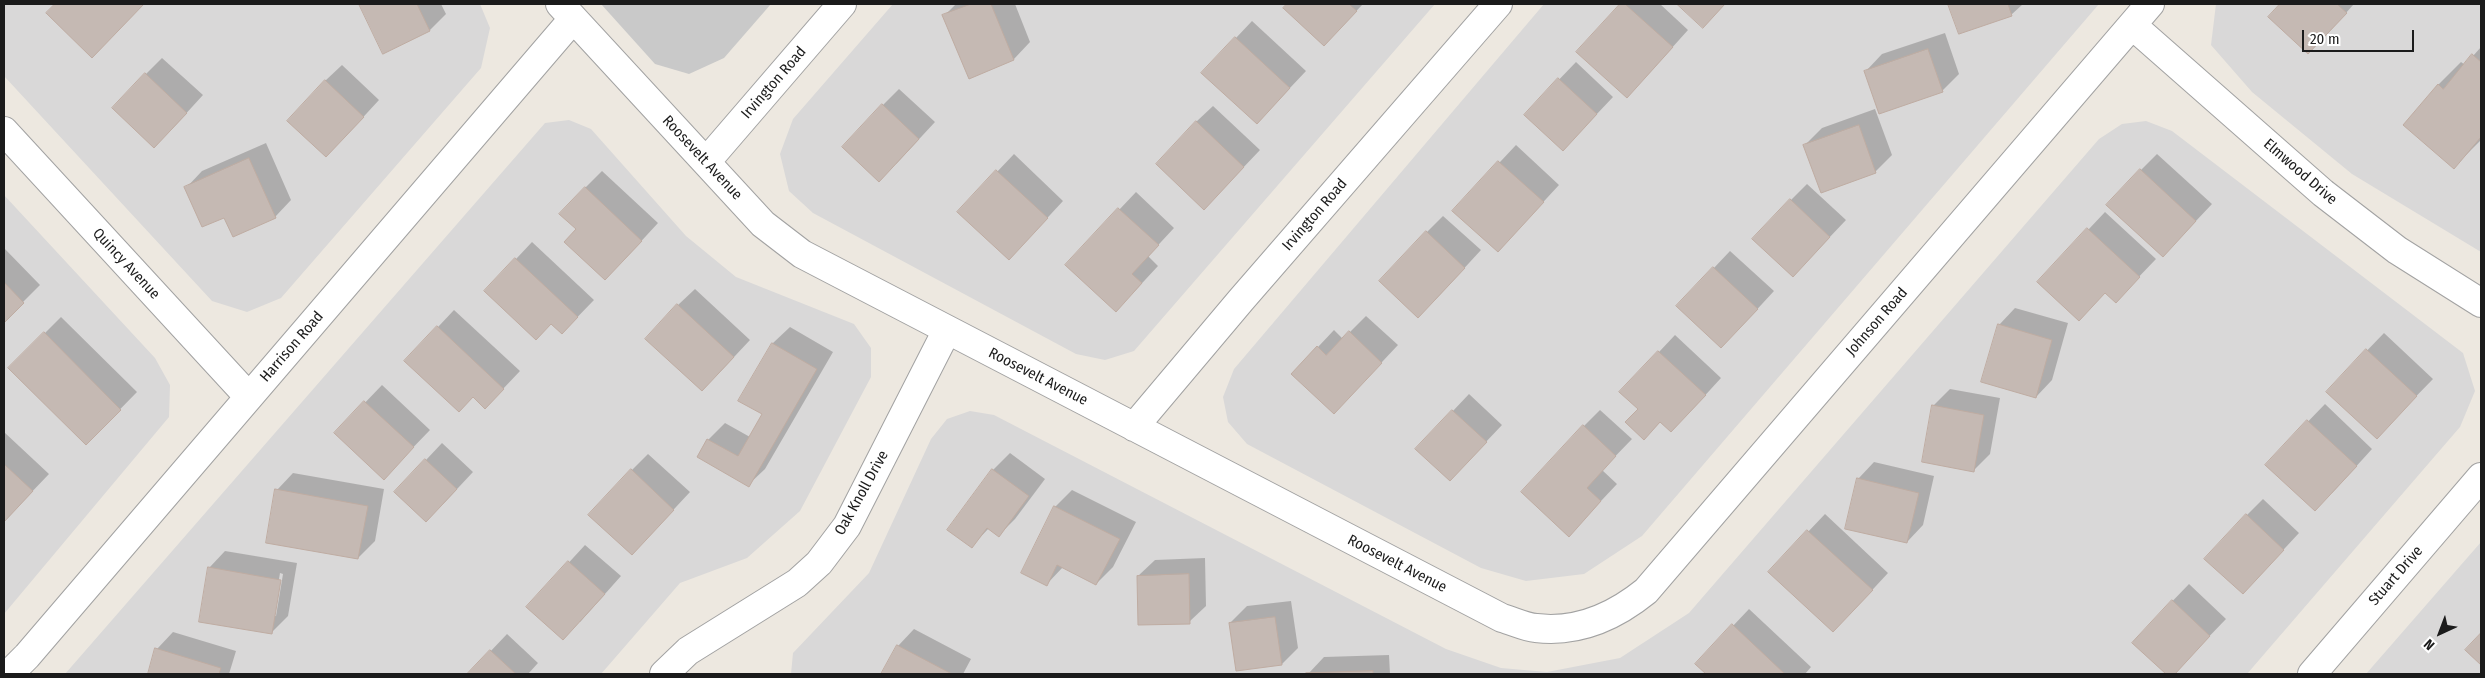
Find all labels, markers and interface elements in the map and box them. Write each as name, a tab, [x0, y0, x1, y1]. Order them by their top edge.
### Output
scale bar	[2305, 20, 2418, 52]
text: 20 m	[2310, 30, 2340, 48]
street label: Irvington Road	[738, 43, 810, 123]
street label: Roosevelt Avenue	[658, 112, 746, 204]
street label: Elmwood Drive	[2260, 135, 2340, 209]
street label: Irvington Road	[1279, 175, 1351, 255]
street label: Quincy Avenue	[89, 225, 163, 303]
street label: Johnson Road	[1842, 284, 1912, 360]
street label: Harrison Road	[257, 308, 327, 386]
street label: Roosevelt Avenue	[985, 344, 1091, 410]
street label: Oak Knoll Drive	[831, 448, 893, 538]
street label: Roosevelt Avenue	[1344, 531, 1450, 597]
street label: Stuart Drive	[2365, 543, 2427, 609]
north arrow	[2415, 608, 2465, 658]
text: N	[2421, 635, 2438, 653]

